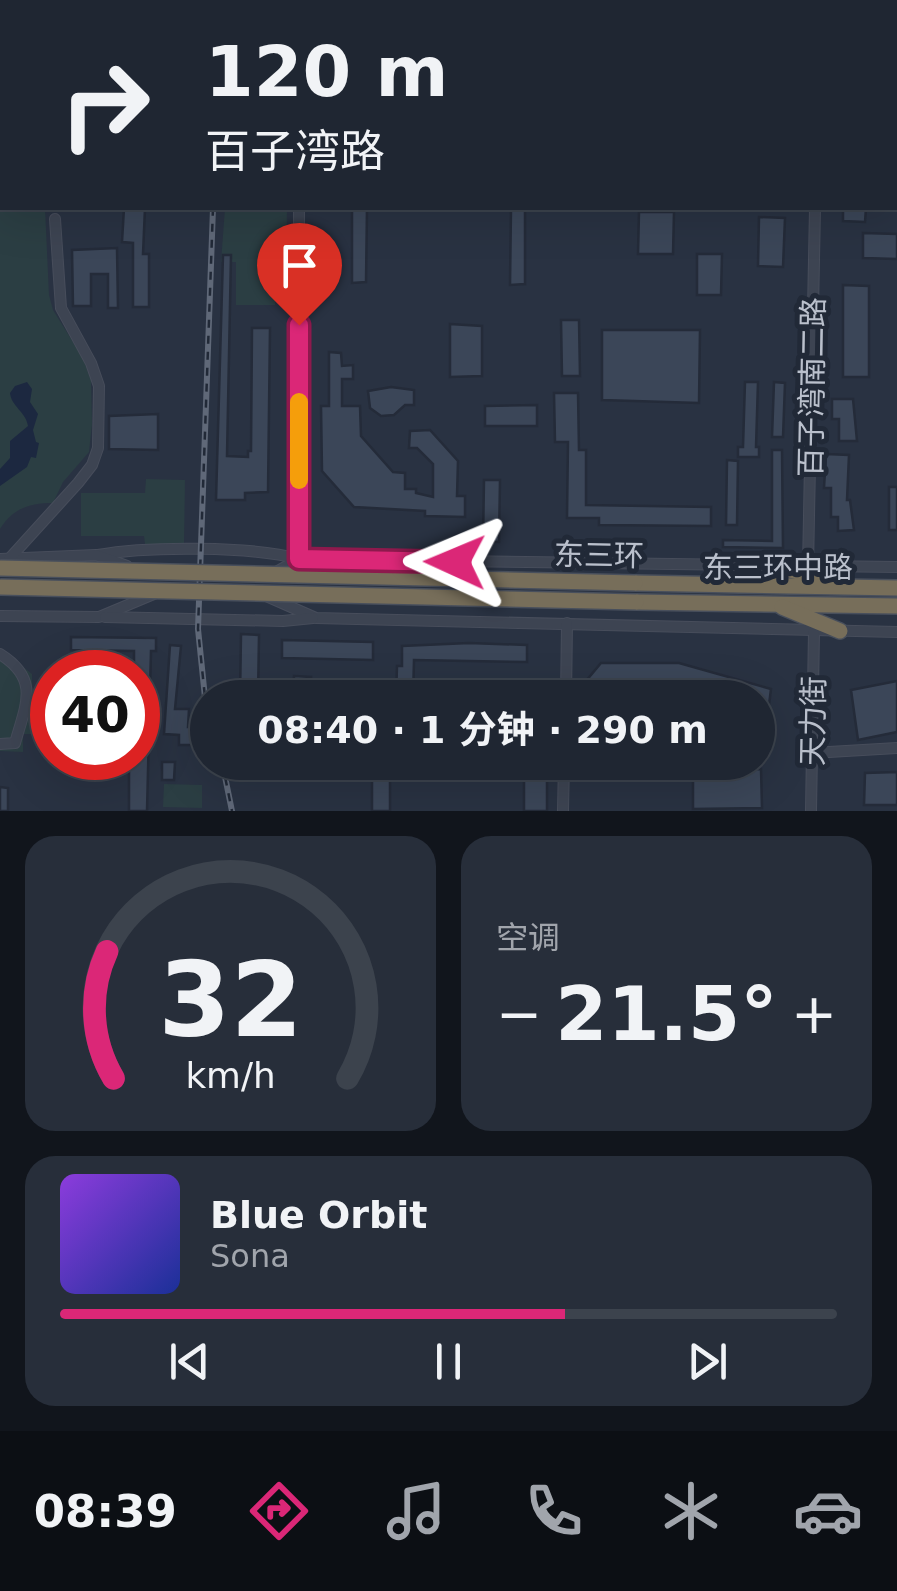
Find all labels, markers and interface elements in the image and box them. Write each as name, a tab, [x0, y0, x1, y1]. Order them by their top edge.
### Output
text: 120 m	[205, 31, 448, 113]
icon: right	[40, 40, 170, 170]
text: 百子湾路	[205, 125, 385, 178]
pin	[257, 223, 342, 326]
icon: arrive	[272, 238, 327, 293]
street label: 百子湾南二路	[793, 297, 831, 477]
position arrow	[403, 510, 507, 614]
street label: 东三环	[554, 537, 644, 573]
street label: 东三环中路	[703, 550, 853, 585]
speed limit sign: 40	[30, 650, 160, 780]
street label: 天力街	[795, 676, 831, 766]
text: 08:40 · 1 分钟 · 290 m	[257, 708, 708, 752]
text: 空调	[496, 919, 560, 957]
text: 32	[158, 939, 303, 1061]
text: 21.5°	[555, 970, 778, 1058]
text: −	[496, 982, 542, 1046]
text: +	[791, 982, 837, 1046]
text: km/h	[185, 1055, 276, 1096]
text: Blue Orbit	[210, 1193, 427, 1237]
text: Sona	[210, 1237, 290, 1275]
icon: previous	[162, 1334, 217, 1389]
icon: pause	[421, 1334, 476, 1389]
icon: next	[680, 1334, 735, 1389]
icon: directions	[244, 1476, 314, 1546]
icon: music	[381, 1476, 451, 1546]
icon: phone	[519, 1476, 589, 1546]
icon: climate	[656, 1476, 726, 1546]
icon: car	[793, 1476, 863, 1546]
text: 08:39	[34, 1485, 177, 1538]

